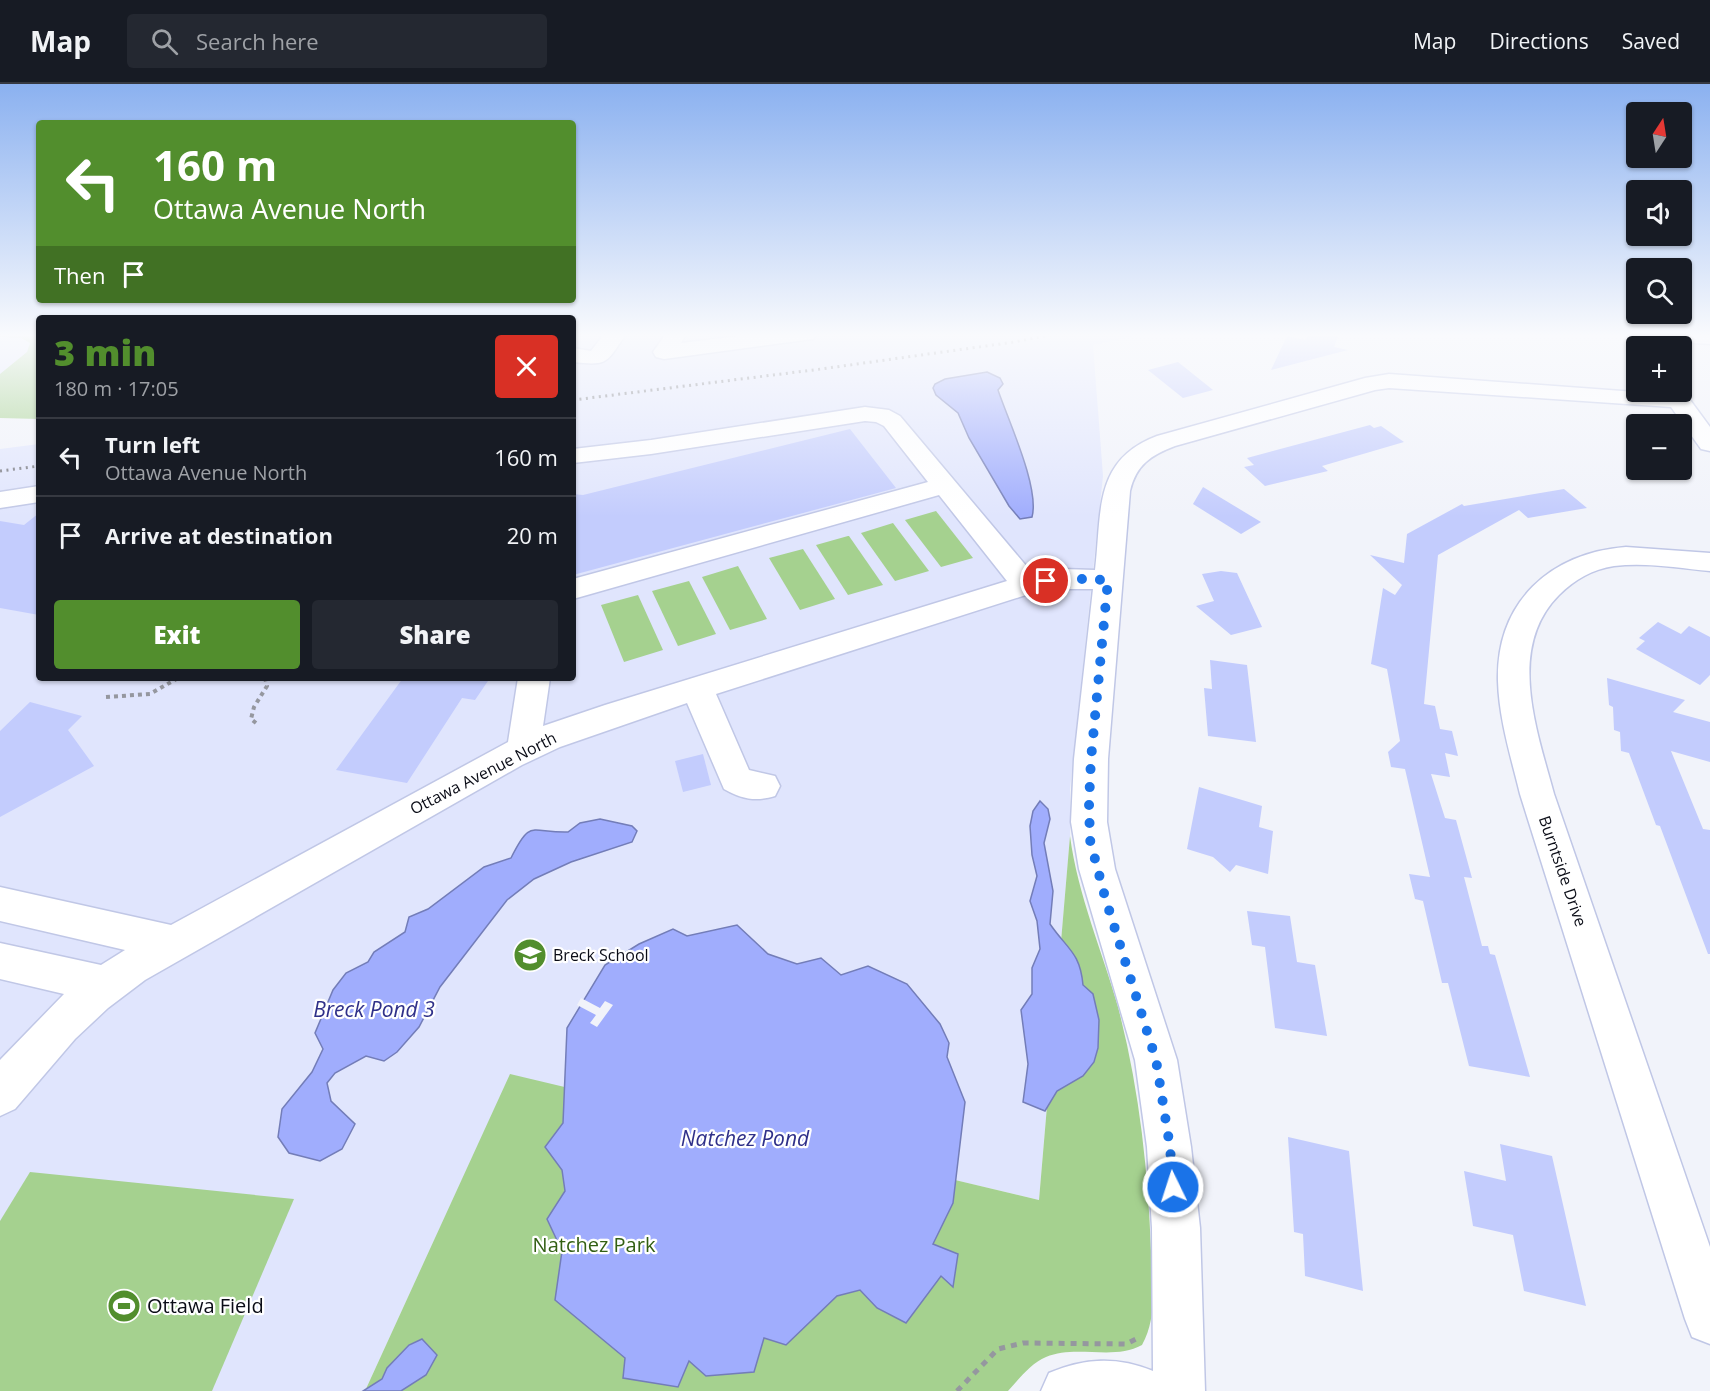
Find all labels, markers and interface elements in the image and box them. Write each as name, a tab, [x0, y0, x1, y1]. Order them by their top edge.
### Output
search box	[127, 14, 547, 68]
text: Map	[30, 22, 91, 60]
icon: search	[148, 25, 181, 58]
text: Search here	[196, 26, 319, 56]
text: Map	[1413, 27, 1456, 55]
text: Directions	[1489, 27, 1589, 55]
text: Saved	[1622, 27, 1680, 55]
north arrow	[1626, 102, 1692, 168]
map controls	[1626, 102, 1692, 480]
text: 160 m	[153, 136, 277, 193]
icon: left	[54, 144, 132, 222]
button: sound	[1626, 180, 1692, 246]
text: Ottawa Avenue North	[153, 190, 426, 227]
icon: arrive	[117, 258, 150, 291]
button: search	[1626, 258, 1692, 324]
text: Then	[54, 260, 105, 290]
text: 3 min	[54, 328, 156, 377]
button: close	[495, 335, 558, 398]
button: +	[1626, 336, 1692, 402]
text: 180 m · 17:05	[54, 375, 179, 402]
button: −	[1626, 414, 1692, 480]
text: Turn left	[105, 429, 200, 459]
icon: left	[54, 441, 87, 474]
text: 160 m	[494, 442, 558, 472]
text: Ottawa Avenue North	[105, 459, 307, 486]
icon: arrive	[54, 519, 87, 552]
text: Arrive at destination	[105, 520, 333, 550]
text: 20 m	[507, 520, 558, 550]
pin	[1020, 555, 1071, 606]
icon: arrive	[1029, 564, 1062, 597]
button: Exit	[54, 600, 300, 669]
button: Share	[312, 600, 558, 669]
street label: Ottawa Avenue North	[406, 726, 560, 820]
street label: Burntside Drive	[1534, 813, 1592, 929]
school or university icon: Breck School	[512, 937, 548, 973]
place label: Breck School	[553, 944, 649, 966]
water label: Breck Pond 3	[313, 995, 435, 1023]
water label: Natchez Pond	[681, 1124, 810, 1152]
position arrow	[1141, 1155, 1205, 1219]
park label: Natchez Park	[533, 1231, 656, 1258]
sports icon: Ottawa Field	[106, 1288, 142, 1324]
place label: Ottawa Field	[147, 1292, 264, 1319]

